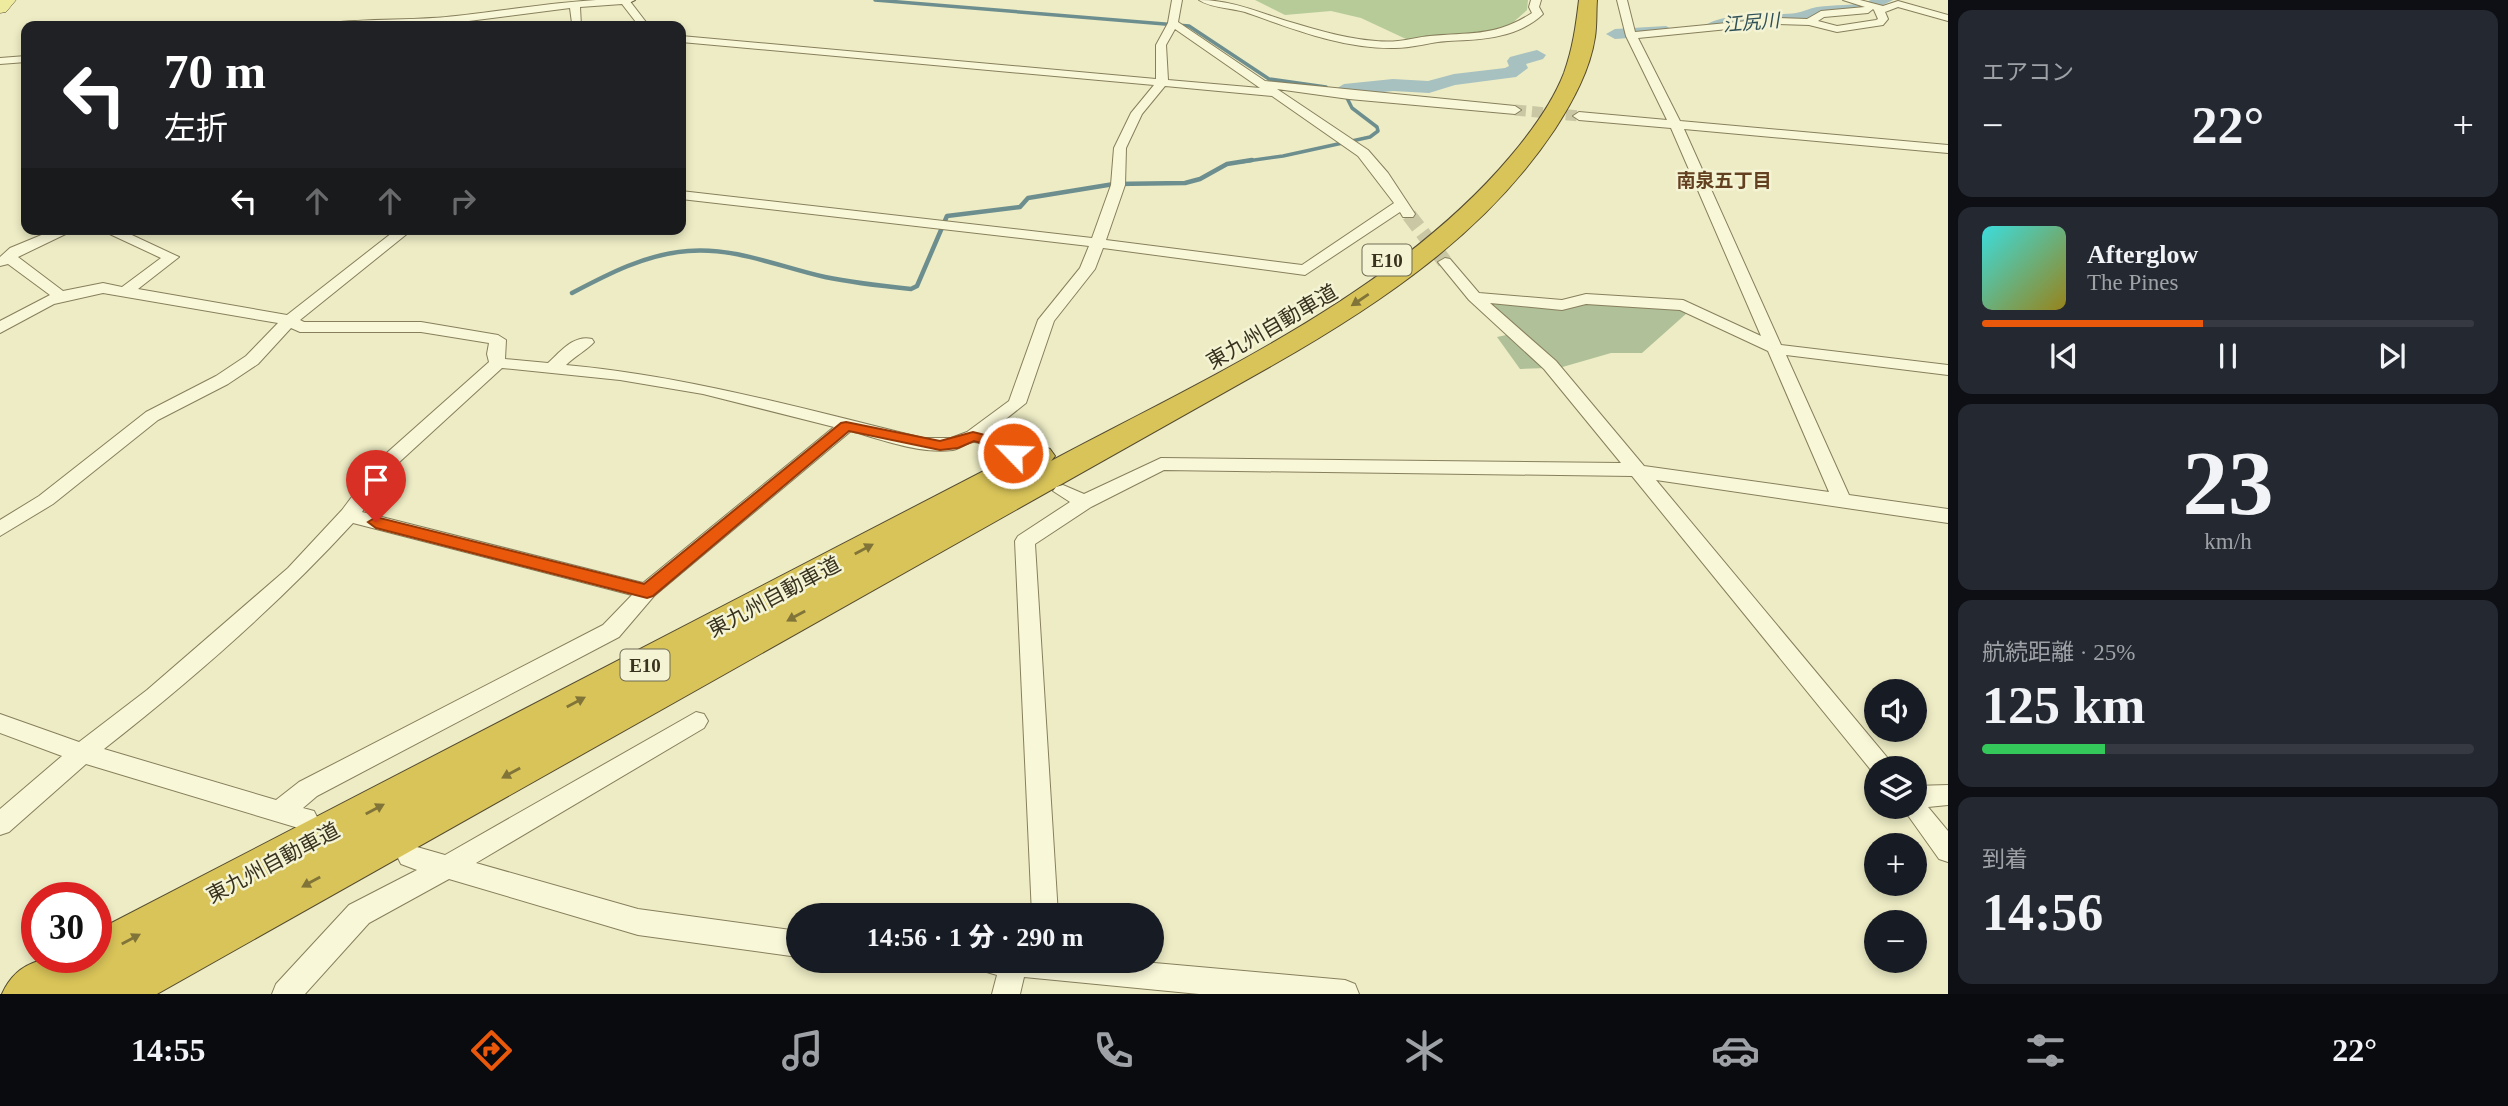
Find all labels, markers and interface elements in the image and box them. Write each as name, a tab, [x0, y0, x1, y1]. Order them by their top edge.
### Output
water label: 江尻川	[1722, 9, 1782, 35]
text: 70 m	[164, 44, 266, 99]
icon: left	[49, 49, 140, 140]
text: エアコン	[1982, 60, 2074, 85]
text: 22°	[2192, 97, 2264, 154]
text: −	[1982, 104, 2003, 146]
text: +	[2453, 104, 2474, 146]
text: 左折	[164, 110, 228, 146]
district label: 南泉五丁目	[1676, 170, 1772, 191]
icon: left	[225, 182, 263, 220]
icon: ahead	[298, 182, 336, 220]
icon: ahead	[371, 182, 409, 220]
icon: right	[444, 182, 482, 220]
text: Afterglow	[2087, 240, 2198, 269]
road number: E10	[1362, 244, 1412, 276]
text: The Pines	[2087, 270, 2178, 295]
street label: 東九州自動車道	[1202, 280, 1342, 374]
one-way arrow	[1351, 293, 1370, 306]
icon: previous	[2045, 337, 2083, 375]
icon: pause	[2209, 337, 2247, 375]
icon: next	[2373, 337, 2411, 375]
position arrow	[976, 416, 1050, 490]
text: 23	[2183, 433, 2274, 534]
pin	[346, 450, 406, 522]
icon: arrive	[357, 461, 395, 499]
text: km/h	[2204, 529, 2252, 554]
one-way arrow	[854, 543, 873, 555]
street label: 東九州自動車道	[703, 552, 845, 642]
one-way arrow	[786, 610, 806, 622]
text: 航続距離 · 25%	[1982, 640, 2135, 665]
road number: E10	[620, 650, 670, 680]
text: 125 km	[1982, 677, 2145, 734]
map controls	[1864, 679, 1927, 973]
button: sound	[1864, 679, 1927, 742]
one-way arrow	[566, 696, 586, 708]
button: layers	[1864, 756, 1927, 819]
one-way arrow	[501, 767, 520, 779]
one-way arrow	[366, 803, 385, 815]
street label: 東九州自動車道	[202, 818, 344, 908]
button: +	[1864, 833, 1927, 896]
text: 到着	[1982, 847, 2028, 872]
one-way arrow	[301, 876, 321, 888]
speed limit sign: 30	[21, 882, 112, 973]
text: 14:56	[1982, 884, 2103, 941]
button: −	[1864, 910, 1927, 973]
text: 14:56 · 1 分 · 290 m	[867, 923, 1083, 952]
one-way arrow	[122, 933, 141, 945]
icon: directions	[467, 1026, 516, 1075]
icon: music	[778, 1026, 827, 1075]
icon: phone	[1089, 1026, 1138, 1075]
icon: climate	[1400, 1026, 1449, 1075]
icon: car	[1711, 1026, 1760, 1075]
icon: filters	[2021, 1026, 2070, 1075]
text: 14:55	[131, 1032, 206, 1068]
text: 22°	[2332, 1032, 2377, 1068]

